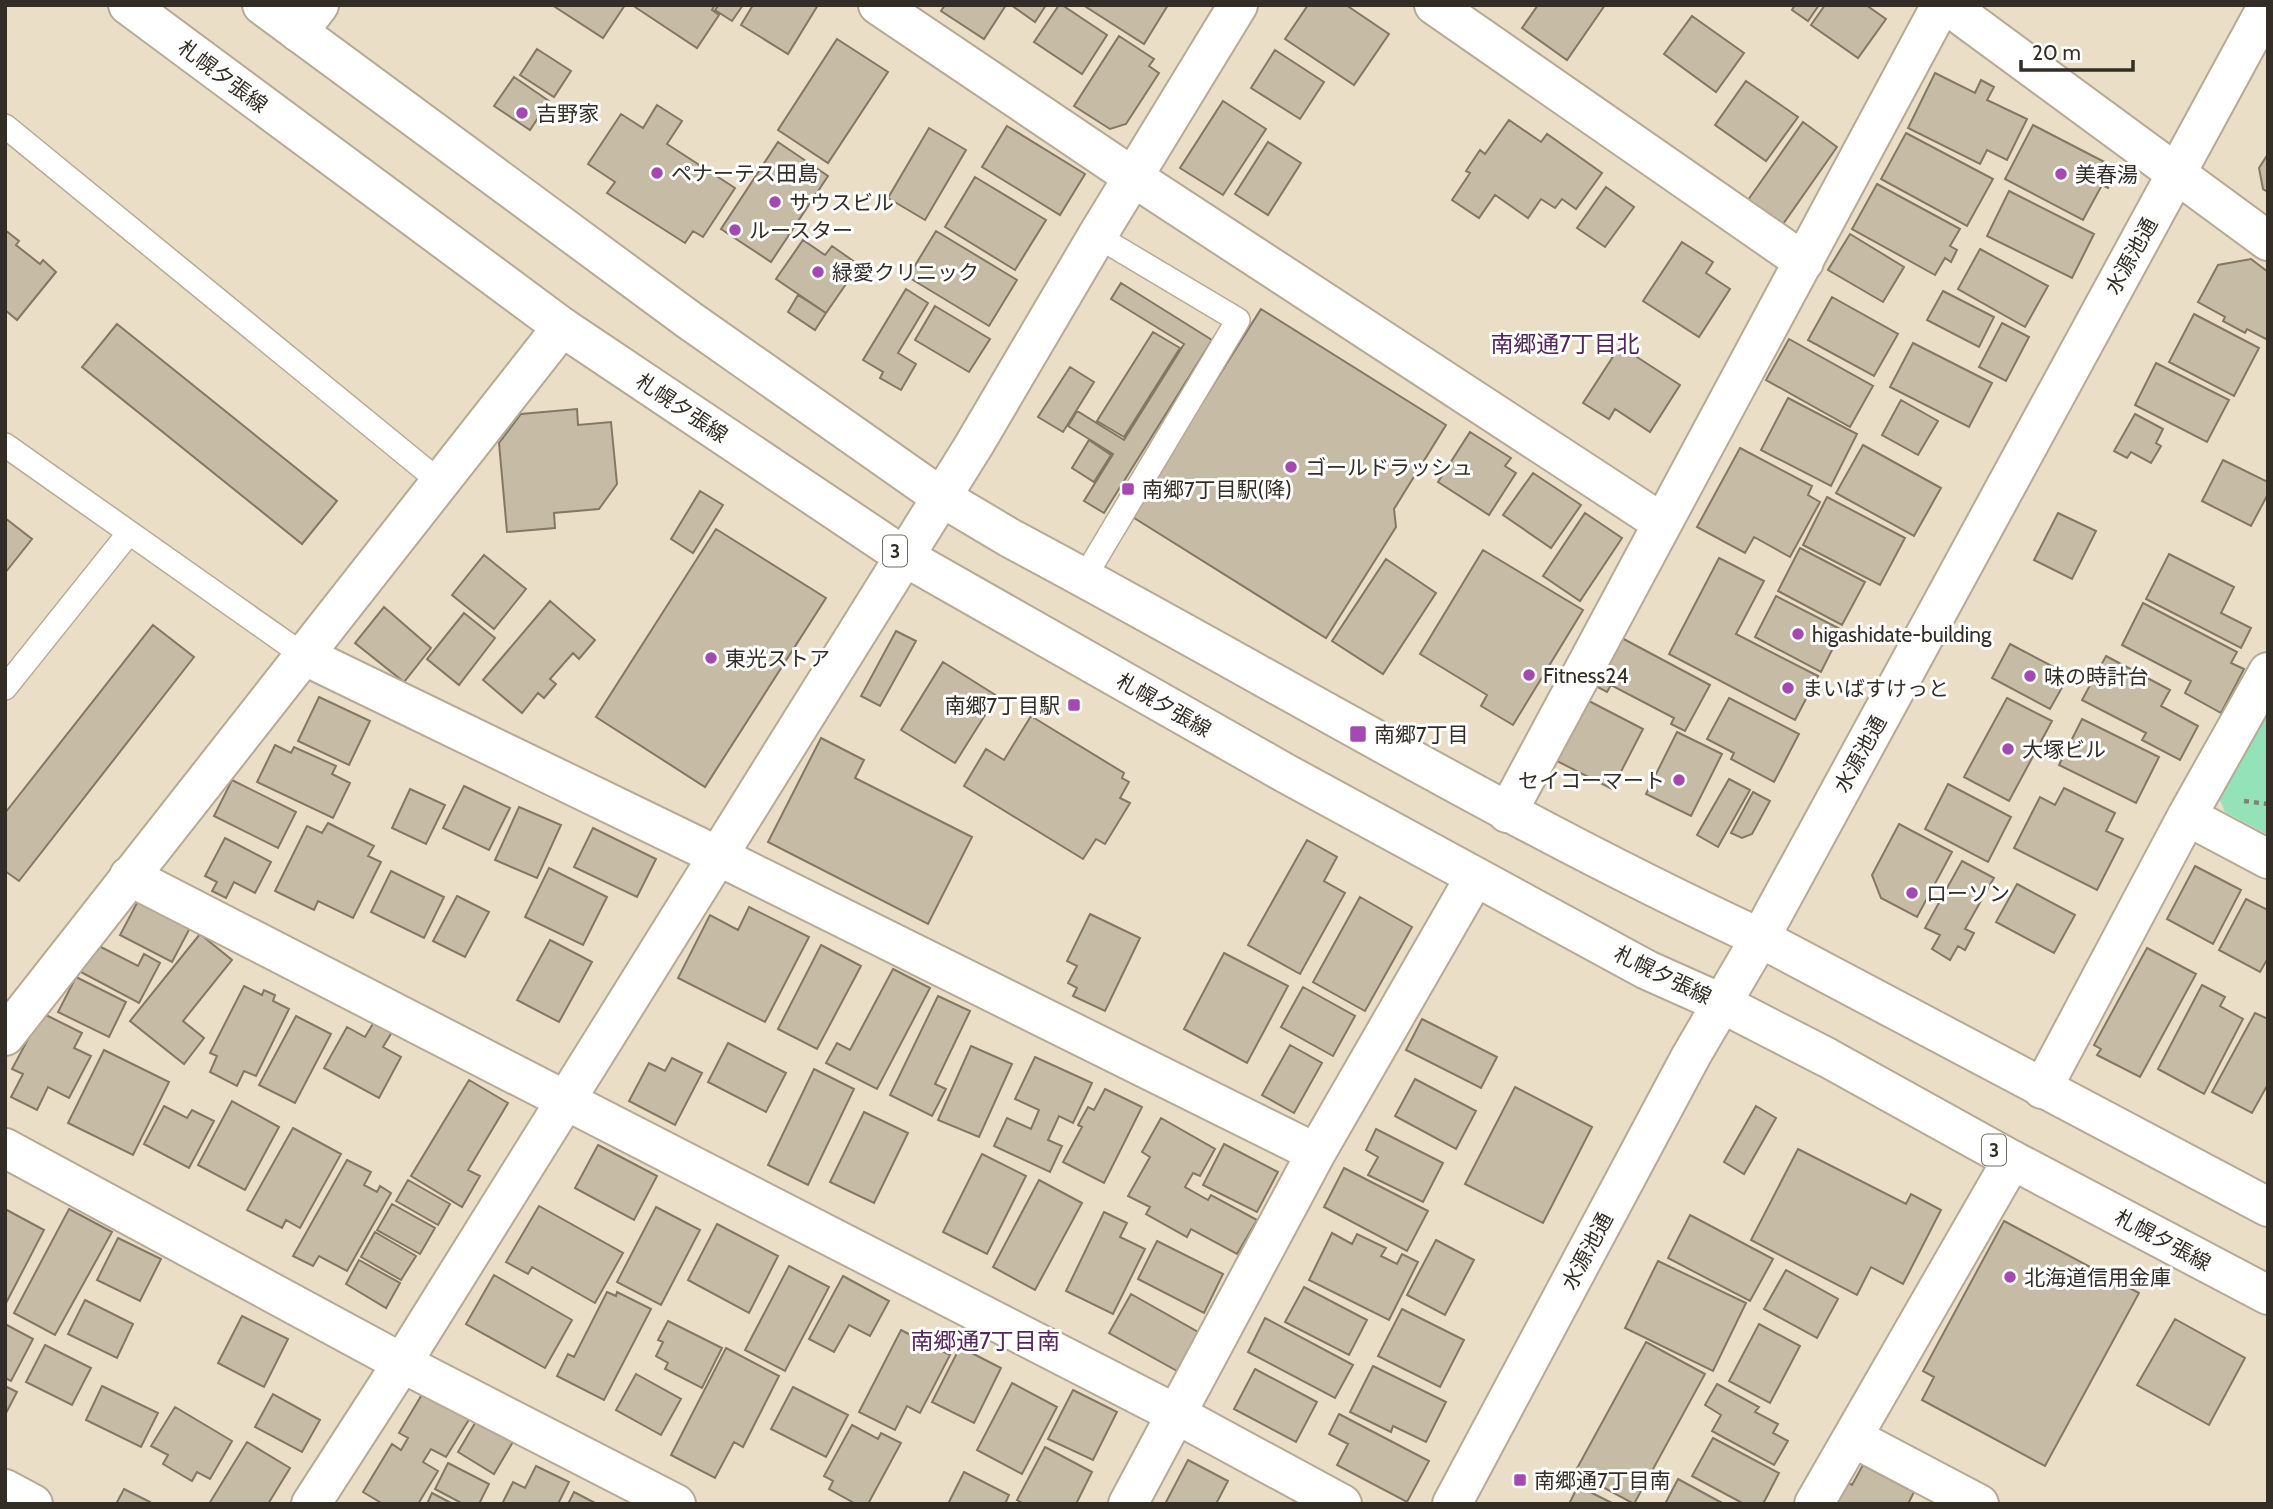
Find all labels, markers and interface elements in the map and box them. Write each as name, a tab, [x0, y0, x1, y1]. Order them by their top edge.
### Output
scale bar	[2021, 28, 2133, 72]
street label: 札幌夕張線	[174, 34, 272, 118]
text: 20 m	[2032, 40, 2081, 65]
place label: 吉野家	[536, 101, 599, 126]
marker: 吉野家	[514, 105, 530, 121]
place label: ペナーテス田島	[671, 161, 818, 186]
place label: 美春湯	[2075, 162, 2138, 187]
marker: ペナーテス田島	[649, 165, 665, 181]
marker: 美春湯	[2053, 166, 2069, 182]
place label: サウスビル	[789, 190, 894, 215]
marker: サウスビル	[767, 194, 783, 210]
street label: 水源池通	[2100, 213, 2162, 299]
place label: ルースター	[749, 218, 853, 243]
marker: ルースター	[727, 222, 743, 238]
place label: 緑愛クリニック	[832, 260, 979, 285]
marker: 緑愛クリニック	[810, 264, 826, 280]
district label: 南郷通7丁目北	[1490, 330, 1640, 358]
street label: 札幌夕張線	[631, 368, 733, 448]
place label: ゴールドラッシュ	[1305, 455, 1473, 480]
marker: ゴールドラッシュ	[1283, 459, 1299, 475]
place label: 南郷7丁目駅(降)	[1142, 477, 1292, 502]
marker: 南郷7丁目駅(降)	[1120, 481, 1136, 497]
road number: 3	[883, 536, 907, 566]
place label: higashidate-building	[1812, 622, 1992, 647]
marker: higashidate-building	[1790, 626, 1806, 642]
place label: 東光ストア	[725, 646, 830, 671]
marker: 東光ストア	[703, 650, 719, 666]
place label: Fitness24	[1543, 663, 1628, 688]
place label: 味の時計台	[2044, 664, 2149, 689]
marker: Fitness24	[1521, 667, 1537, 683]
street label: 札幌夕張線	[1112, 668, 1216, 742]
marker: 味の時計台	[2022, 668, 2038, 684]
place label: まいばすけっと	[1802, 676, 1949, 701]
marker: まいばすけっと	[1780, 680, 1796, 696]
place label: 南郷7丁目駅	[944, 693, 1060, 718]
marker: 南郷7丁目駅	[1066, 697, 1082, 713]
street label: 水源池通	[1829, 711, 1891, 797]
place label: 南郷7丁目	[1374, 722, 1469, 747]
marker: 南郷7丁目	[1348, 724, 1368, 744]
place label: 大塚ビル	[2022, 737, 2106, 762]
marker: 大塚ビル	[2000, 741, 2016, 757]
place label: セイコーマート	[1518, 768, 1665, 793]
marker: セイコーマート	[1671, 772, 1687, 788]
place label: ローソン	[1926, 881, 2010, 906]
marker: ローソン	[1904, 885, 1920, 901]
street label: 札幌夕張線	[1610, 941, 1716, 1009]
road number: 3	[1982, 1134, 2006, 1166]
street label: 札幌夕張線	[2111, 1204, 2215, 1276]
street label: 水源池通	[1556, 1208, 1618, 1294]
place label: 北海道信用金庫	[2024, 1265, 2171, 1290]
marker: 北海道信用金庫	[2002, 1269, 2018, 1285]
district label: 南郷通7丁目南	[910, 1327, 1060, 1355]
place label: 南郷通7丁目南	[1534, 1468, 1671, 1493]
marker: 南郷通7丁目南	[1512, 1472, 1528, 1488]

